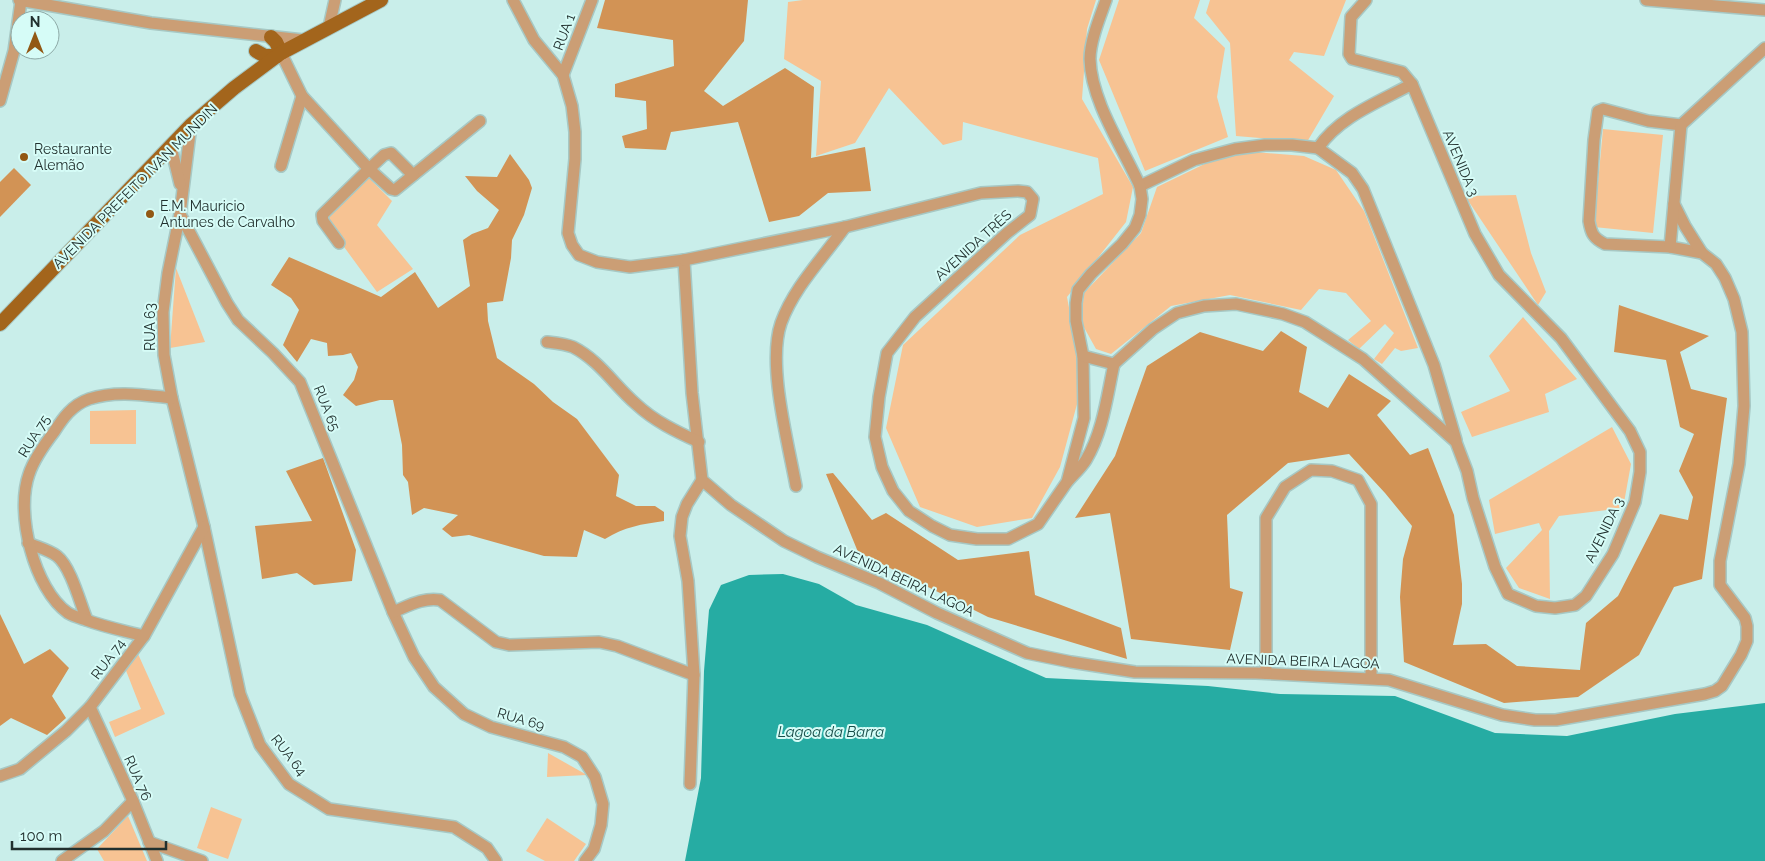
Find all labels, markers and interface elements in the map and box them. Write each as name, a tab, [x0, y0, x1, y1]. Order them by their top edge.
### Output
north arrow	[10, 10, 60, 60]
street label: RUA 1	[550, 11, 578, 53]
text: N	[30, 14, 40, 30]
street label: AVENIDA PREFEITO IVAN MUNDIN	[49, 100, 221, 272]
street label: AVENIDA 3	[1440, 127, 1482, 199]
place label: Restaurante Alemão	[34, 141, 112, 173]
marker: Restaurante Alemão	[18, 151, 30, 163]
place label: E.M. Mauricio Antunes de Carvalho	[160, 198, 295, 230]
street label: AVENIDA TRÊS	[931, 205, 1015, 284]
marker: E.M. Mauricio Antunes de Carvalho	[144, 208, 156, 220]
street label: RUA 63	[142, 303, 158, 351]
street label: RUA 65	[311, 383, 344, 434]
street label: RUA 75	[15, 412, 53, 460]
street label: AVENIDA 3	[1581, 495, 1627, 565]
street label: AVENIDA BEIRA LAGOA	[831, 540, 977, 620]
street label: RUA 74	[88, 635, 129, 682]
street label: AVENIDA BEIRA LAGOA	[1226, 650, 1380, 672]
street label: RUA 69	[495, 705, 547, 733]
water label: Lagoa da Barra	[778, 723, 884, 741]
street label: RUA 64	[268, 731, 310, 779]
street label: RUA 76	[121, 753, 155, 803]
scale bar	[12, 818, 166, 850]
text: 100 m	[20, 827, 62, 845]

